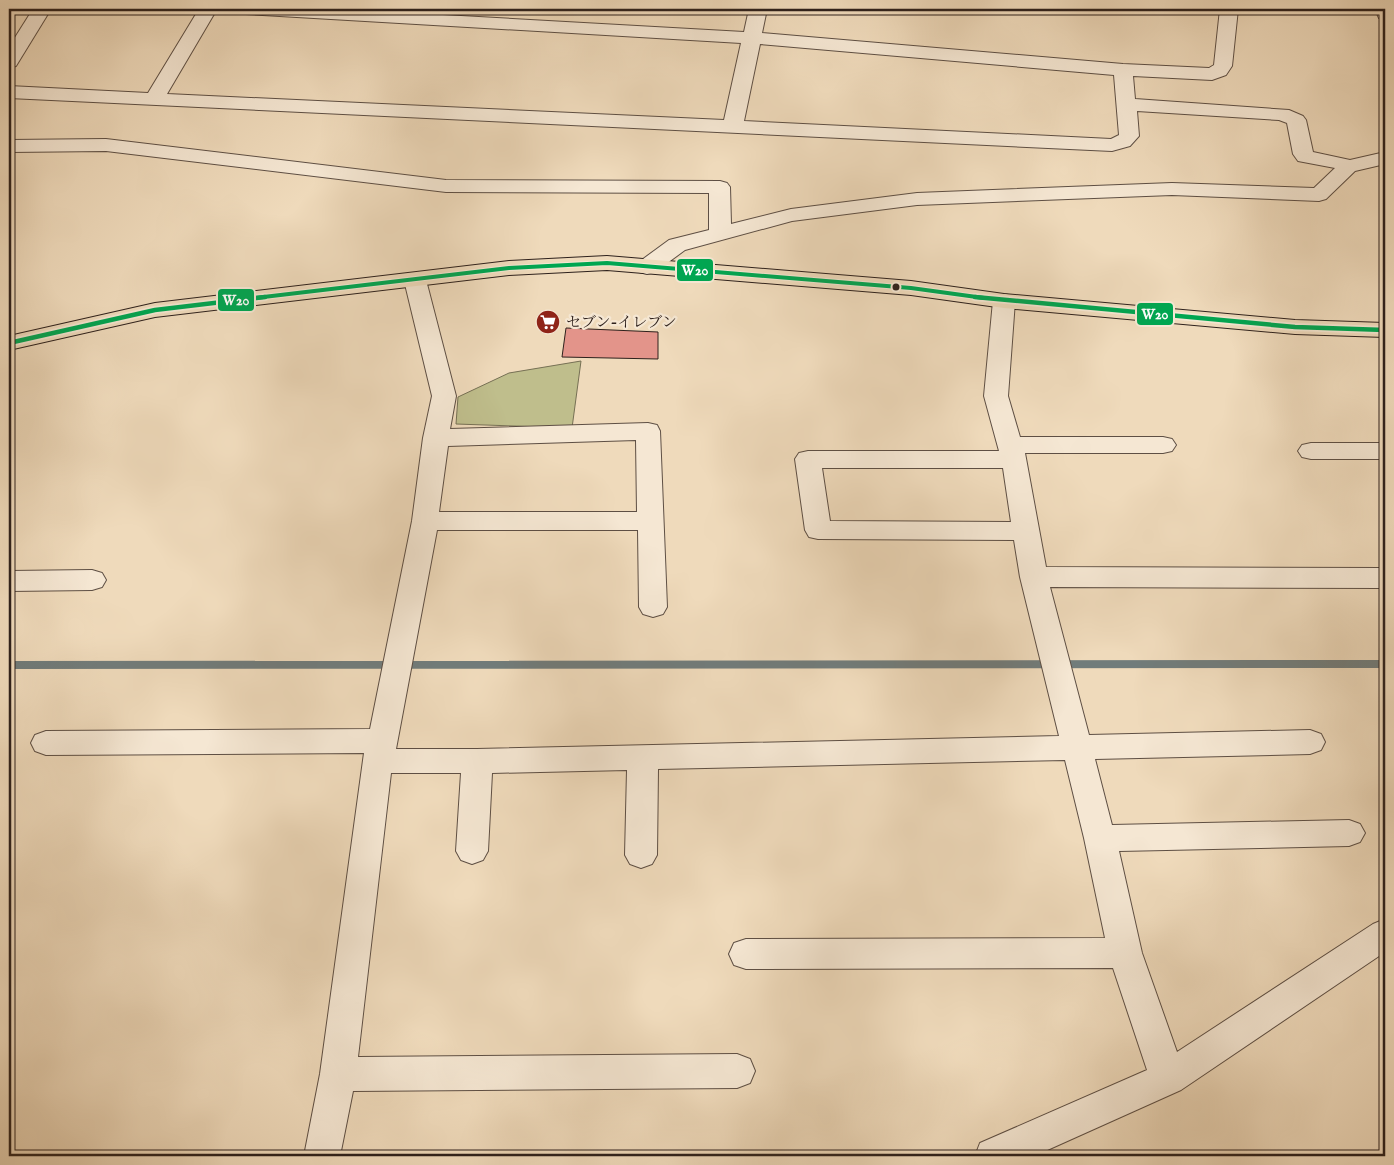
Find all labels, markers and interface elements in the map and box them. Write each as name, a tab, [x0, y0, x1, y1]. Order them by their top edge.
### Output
line badge: W20	[676, 258, 714, 282]
text: W20	[681, 262, 709, 280]
unlabelled marker	[891, 282, 901, 292]
line badge: W20	[217, 288, 255, 312]
text: W20	[222, 292, 250, 310]
line badge: W20	[1136, 302, 1174, 326]
text: W20	[1141, 306, 1169, 324]
supermarket icon: セブン-イレブン	[535, 309, 561, 335]
place label: セブン-イレブン	[566, 313, 677, 332]

